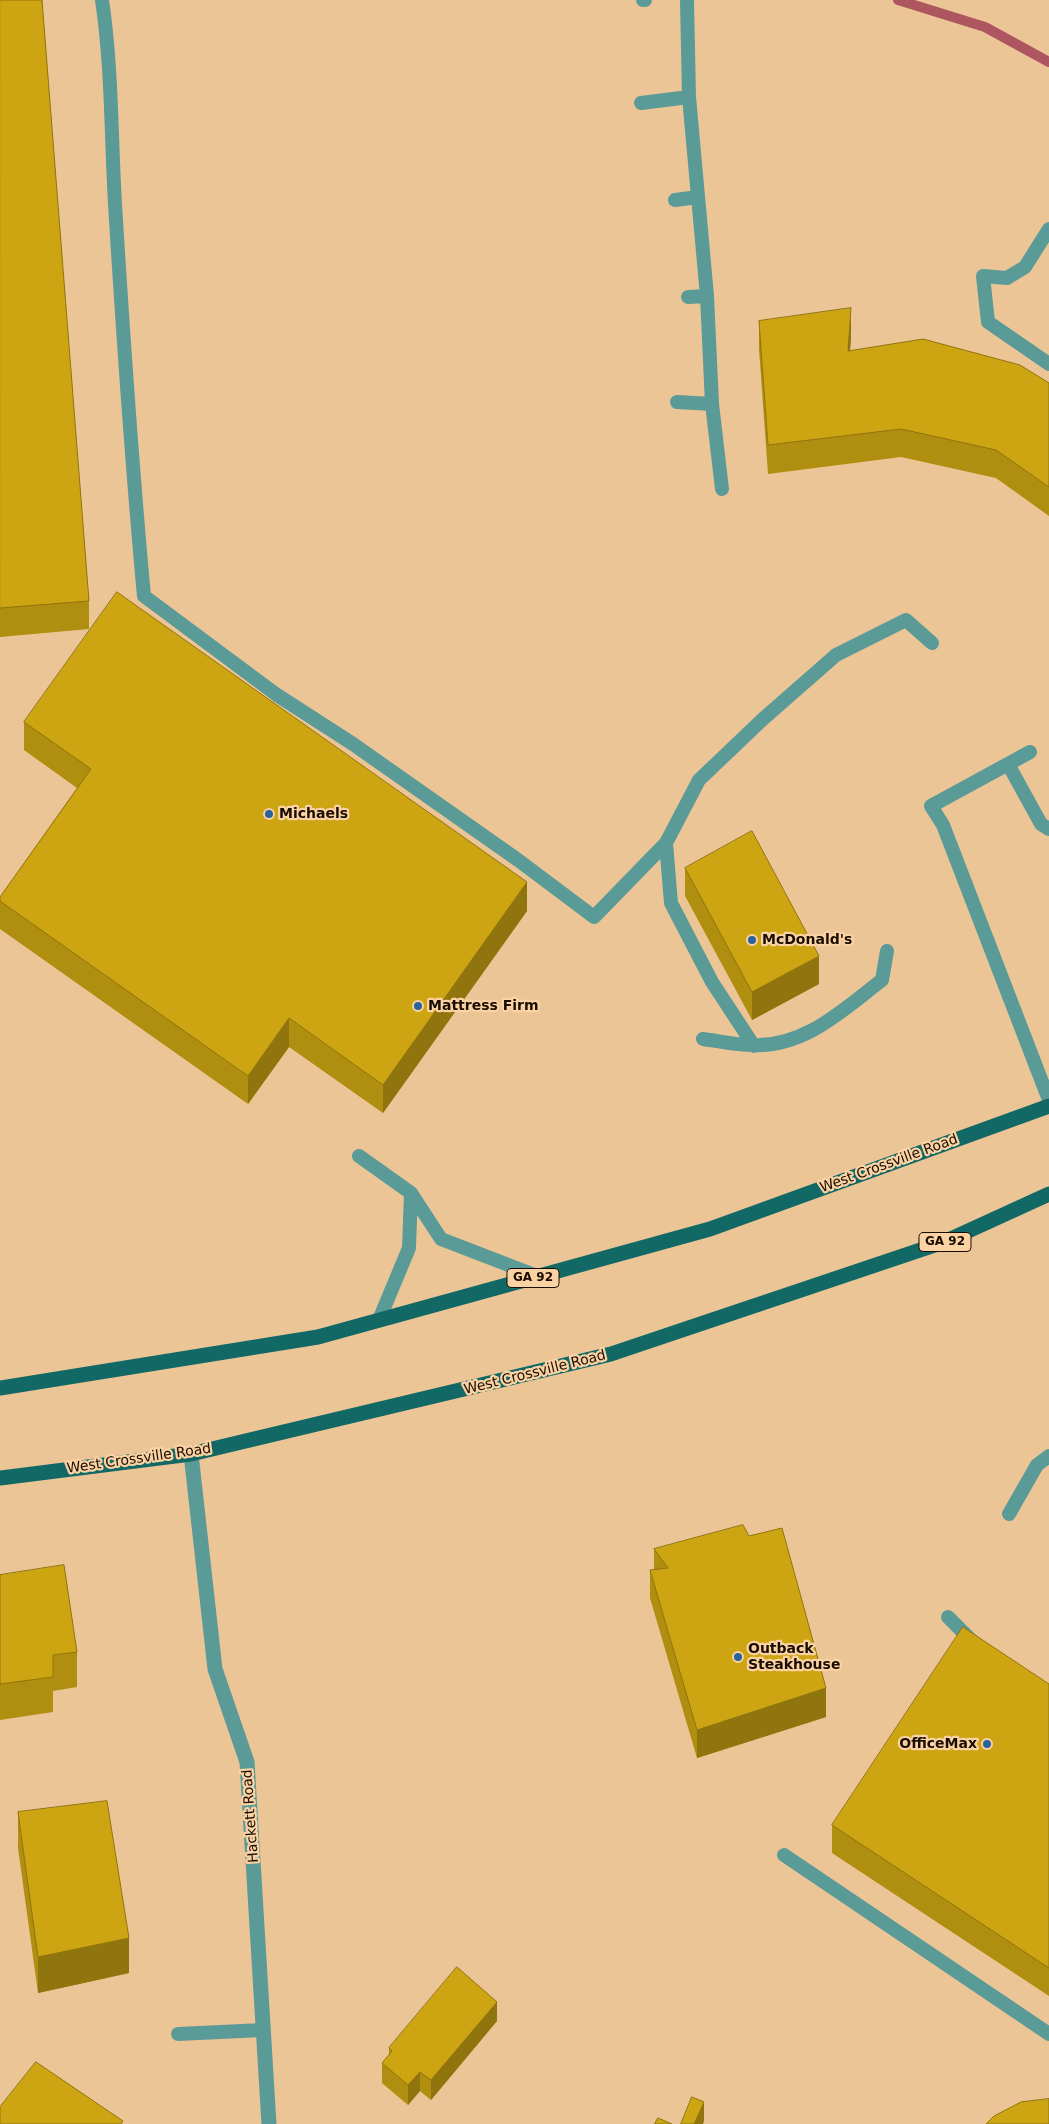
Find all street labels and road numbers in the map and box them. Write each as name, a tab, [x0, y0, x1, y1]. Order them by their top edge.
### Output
street label: West Crossville Road	[818, 1131, 960, 1197]
road number: GA 92	[919, 1232, 971, 1252]
road number: GA 92	[507, 1268, 559, 1288]
street label: West Crossville Road	[462, 1347, 608, 1399]
street label: West Crossville Road	[66, 1441, 212, 1477]
street label: Hackett Road	[239, 1769, 263, 1863]

